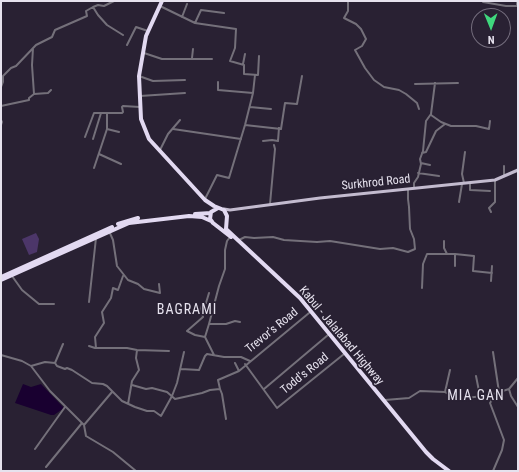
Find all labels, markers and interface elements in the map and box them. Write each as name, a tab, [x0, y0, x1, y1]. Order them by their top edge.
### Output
north arrow	[471, 8, 511, 48]
text: N	[488, 33, 495, 46]
street label: Surkhrod Road	[341, 172, 411, 194]
street label: Kabul - Jalalabad Highway	[295, 284, 387, 388]
district label: BAGRAMI	[157, 302, 217, 318]
street label: Trevor's Road	[243, 305, 301, 357]
street label: Todd's Road	[278, 350, 332, 398]
district label: MIA GAN	[447, 388, 505, 404]

